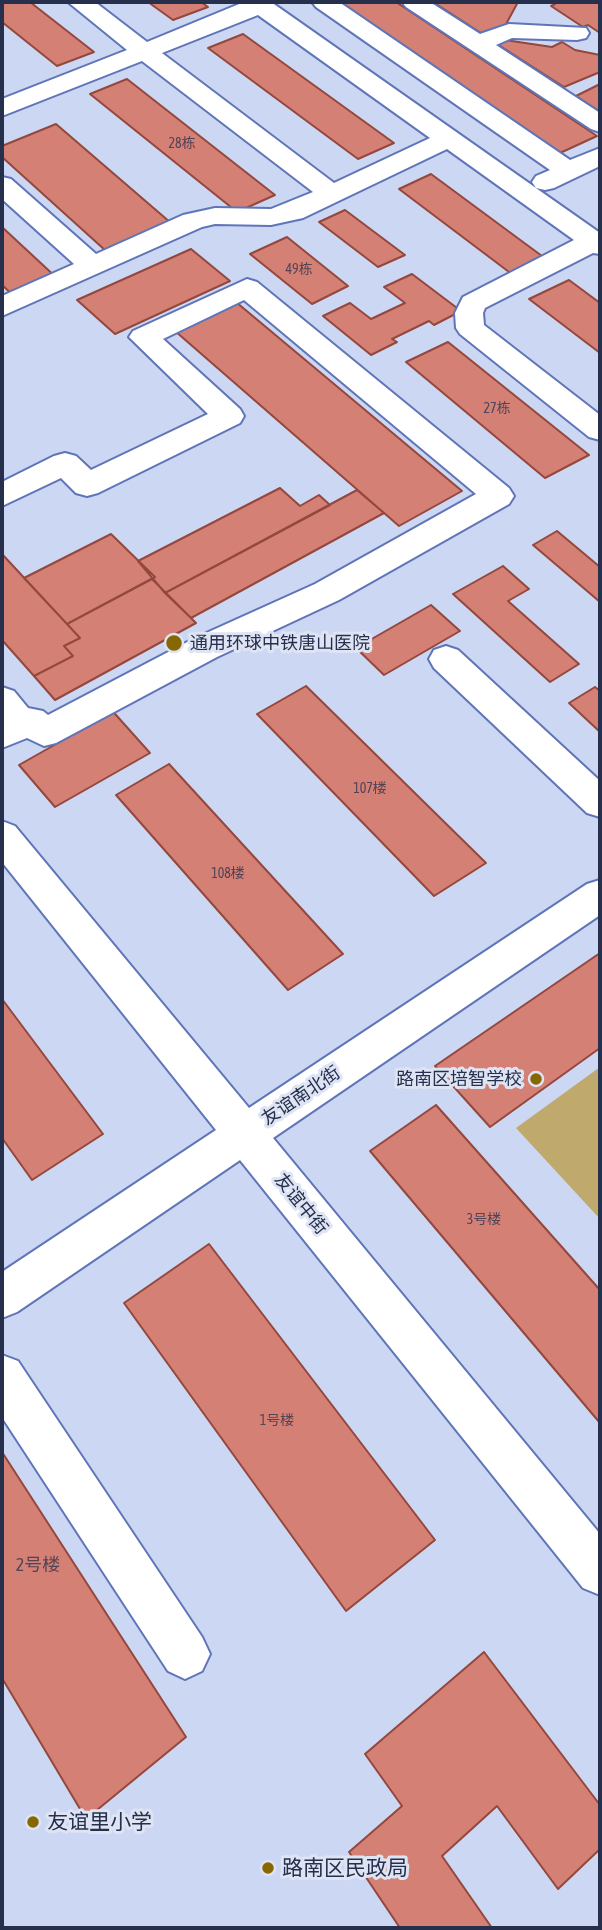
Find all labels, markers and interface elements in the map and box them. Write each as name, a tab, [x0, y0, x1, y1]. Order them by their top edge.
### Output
house number: 28栋	[168, 136, 196, 152]
house number: 49栋	[285, 262, 313, 278]
house number: 27栋	[483, 401, 511, 417]
place label: 通用环球中铁唐山医院	[190, 632, 370, 654]
marker: 通用环球中铁唐山医院	[164, 633, 184, 653]
house number: 107楼	[353, 781, 387, 797]
house number: 108楼	[211, 866, 245, 882]
street label: 友谊南北街	[258, 1062, 344, 1130]
place label: 路南区培智学校	[396, 1068, 522, 1090]
marker: 路南区培智学校	[528, 1071, 544, 1087]
street label: 友谊中街	[270, 1169, 332, 1239]
house number: 3号楼	[467, 1212, 501, 1228]
house number: 1号楼	[260, 1413, 294, 1429]
house number: 2号楼	[16, 1554, 60, 1576]
place label: 友谊里小学	[47, 1809, 152, 1835]
marker: 友谊里小学	[25, 1814, 41, 1830]
place label: 路南区民政局	[282, 1855, 408, 1881]
marker: 路南区民政局	[260, 1860, 276, 1876]

